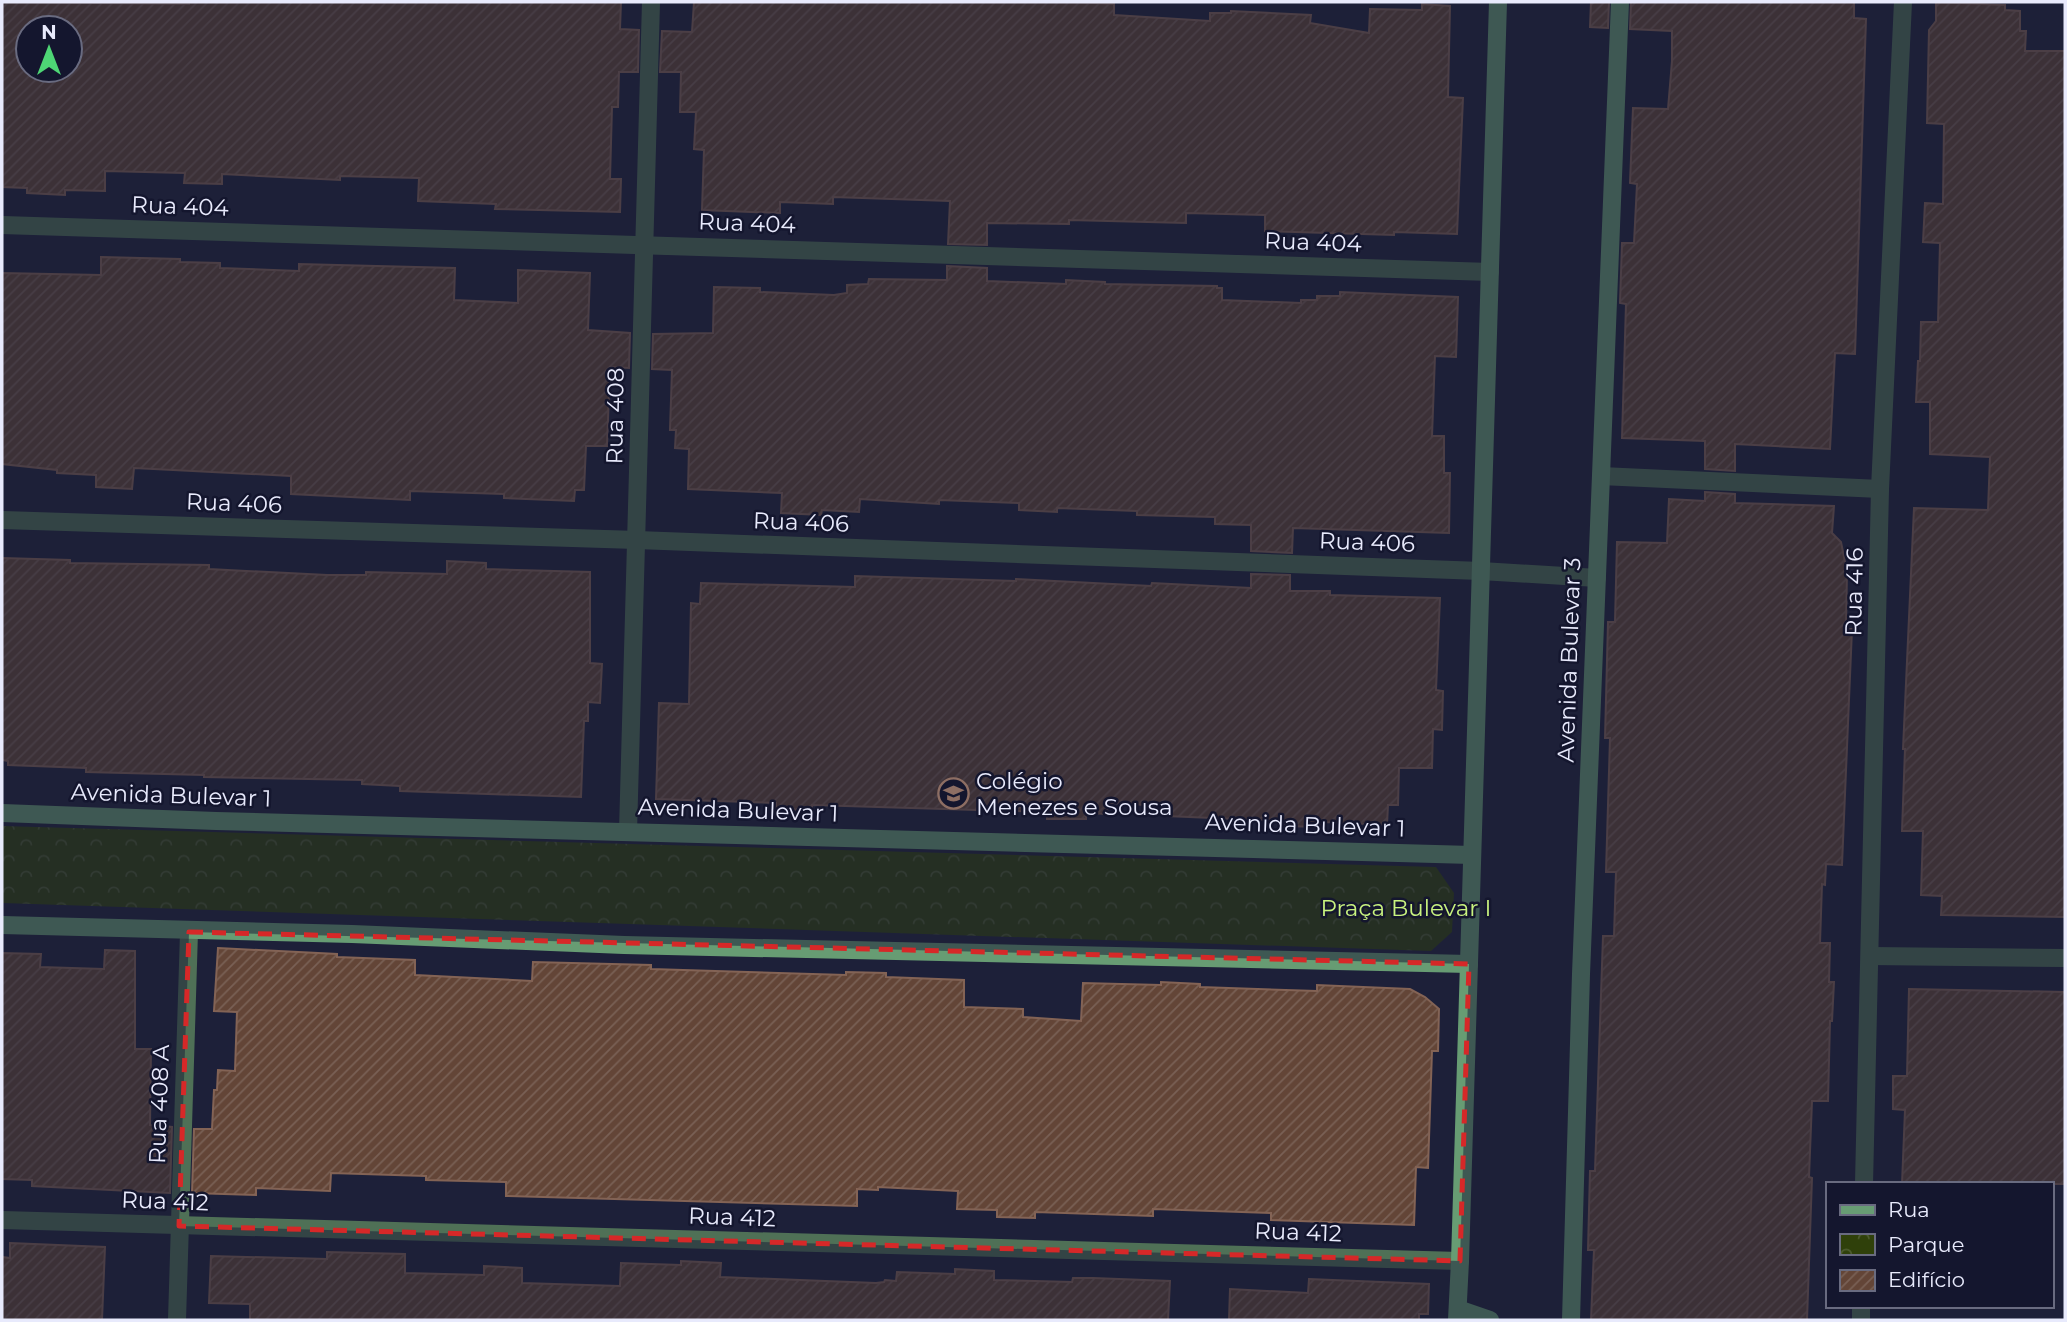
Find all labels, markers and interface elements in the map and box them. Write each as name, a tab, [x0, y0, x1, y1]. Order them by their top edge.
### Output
north arrow	[14, 14, 84, 84]
text: N	[41, 21, 57, 44]
street label: Rua 404	[131, 190, 229, 222]
street label: Rua 404	[698, 207, 796, 239]
street label: Rua 404	[1264, 226, 1362, 258]
street label: Rua 408	[600, 367, 630, 465]
street label: Rua 406	[185, 487, 283, 519]
street label: Rua 406	[752, 506, 850, 538]
street label: Rua 406	[1318, 526, 1416, 558]
street label: Rua 416	[1839, 547, 1869, 637]
street label: Avenida Bulevar 3	[1551, 557, 1587, 763]
place label: Colégio Menezes e Sousa	[976, 767, 1173, 821]
school or university icon: Colégio Menezes e Sousa	[936, 777, 970, 811]
street label: Avenida Bulevar 1	[70, 778, 272, 812]
street label: Avenida Bulevar 1	[637, 793, 839, 827]
street label: Avenida Bulevar 1	[1204, 808, 1406, 842]
park label: Praça Bulevar I	[1321, 894, 1491, 922]
street label: Rua 408 A	[143, 1043, 175, 1164]
legend	[1826, 1182, 2053, 1308]
street label: Rua 412	[121, 1185, 209, 1217]
text: Rua	[1888, 1197, 1930, 1222]
street label: Rua 412	[688, 1201, 776, 1233]
street label: Rua 412	[1254, 1216, 1342, 1248]
text: Parque	[1888, 1232, 1964, 1257]
text: Edifício	[1888, 1267, 1965, 1292]

